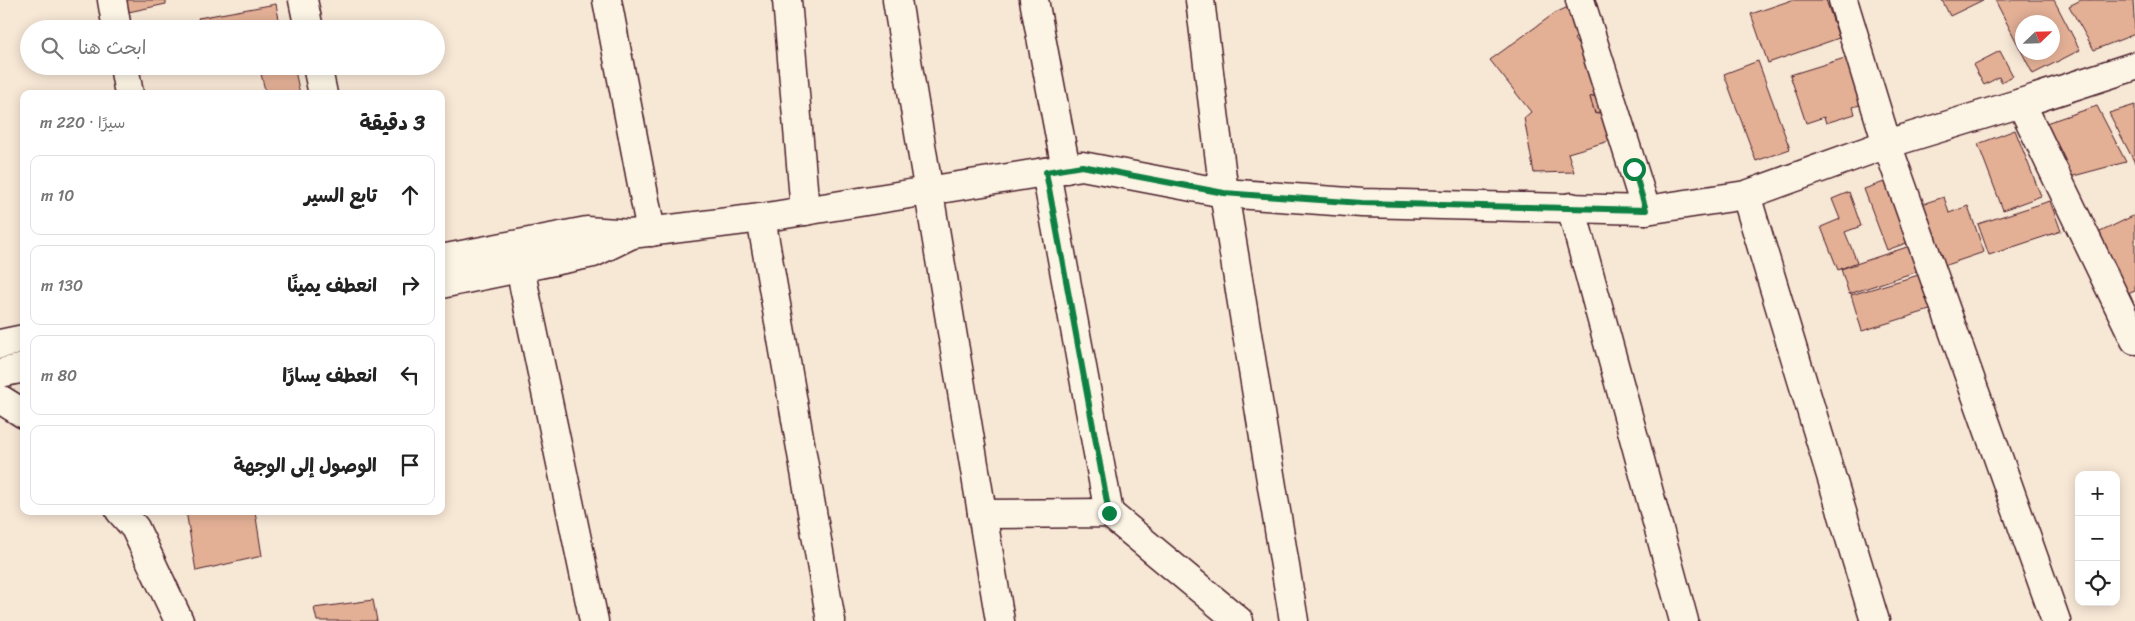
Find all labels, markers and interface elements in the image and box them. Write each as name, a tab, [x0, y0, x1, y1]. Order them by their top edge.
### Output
north arrow	[2015, 15, 2060, 60]
search box	[20, 20, 445, 75]
text: ابحث هنا	[78, 31, 146, 64]
icon: search	[38, 34, 66, 62]
text: 3 دقيقة	[360, 104, 425, 142]
text: سيرًا · 220 m	[40, 108, 126, 137]
route start	[1623, 158, 1646, 181]
text: تابع السير	[304, 179, 377, 212]
text: 10 m	[41, 181, 74, 210]
icon: ahead	[396, 181, 424, 209]
text: انعطف يمينًا	[287, 269, 377, 302]
text: 130 m	[41, 271, 83, 300]
icon: right	[396, 271, 424, 299]
text: انعطف يسارًا	[282, 359, 377, 392]
text: 80 m	[41, 361, 77, 390]
icon: left	[396, 361, 424, 389]
text: الوصول إلى الوجهة	[234, 449, 377, 482]
icon: arrive	[396, 451, 424, 479]
map controls	[2075, 471, 2120, 606]
button: +	[2075, 471, 2120, 516]
route end	[1098, 502, 1121, 525]
button: −	[2075, 516, 2120, 561]
button: locate	[2075, 561, 2120, 606]

